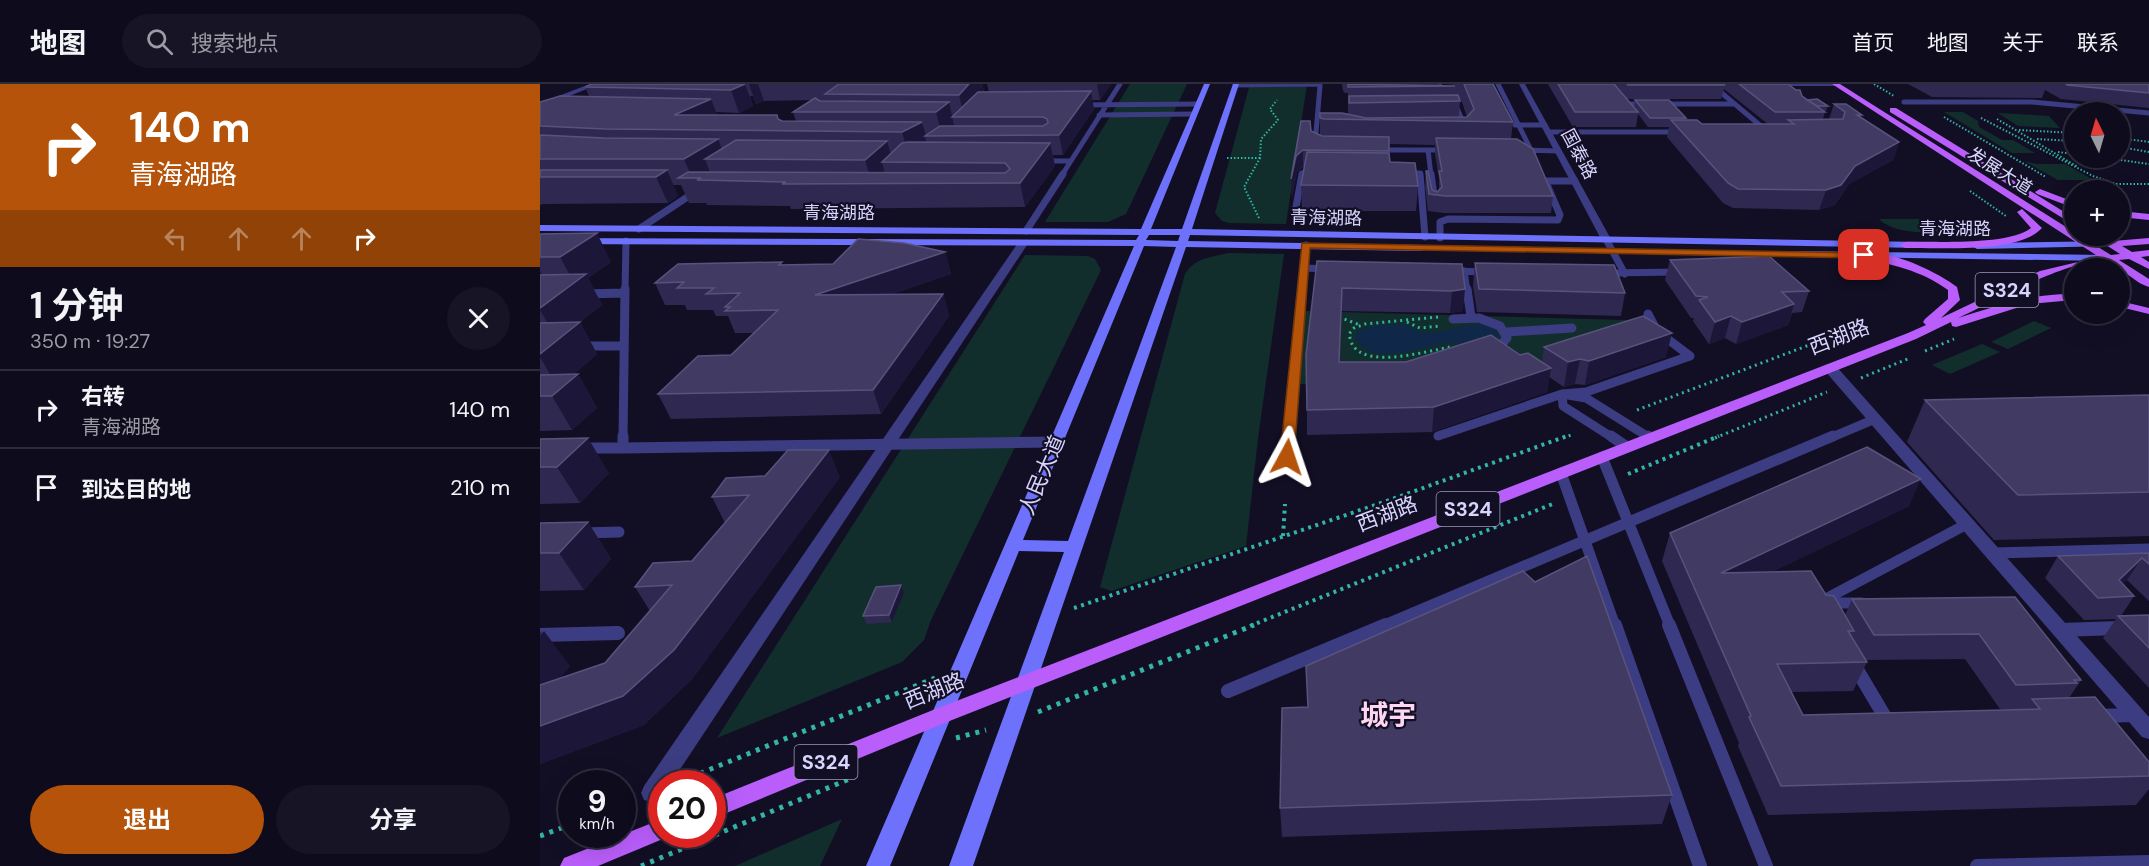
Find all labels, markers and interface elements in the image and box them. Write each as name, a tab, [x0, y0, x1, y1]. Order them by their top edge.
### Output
search box	[122, 14, 542, 68]
text: 地图	[30, 25, 86, 62]
icon: search	[143, 25, 176, 58]
text: 搜索地点	[191, 29, 279, 58]
text: 首页	[1852, 29, 1894, 57]
text: 地图	[1927, 29, 1969, 57]
text: 关于	[2002, 29, 2044, 57]
text: 联系	[2077, 29, 2119, 57]
text: 140 m	[129, 100, 251, 155]
north arrow	[2064, 102, 2130, 168]
map controls	[2064, 102, 2130, 324]
icon: right	[30, 108, 108, 186]
street label: 国泰路	[1556, 125, 1602, 183]
street label: 发展大道	[1963, 142, 2037, 200]
text: 青海湖路	[129, 157, 237, 192]
button: +	[2064, 180, 2130, 246]
street label: 青海湖路	[803, 201, 875, 225]
street label: 青海湖路	[1290, 205, 1362, 231]
street label: 青海湖路	[1919, 217, 1991, 241]
icon: left	[159, 222, 192, 255]
icon: ahead	[222, 222, 255, 255]
icon: ahead	[285, 222, 318, 255]
icon: right	[348, 222, 381, 255]
pin	[1838, 229, 1889, 280]
icon: arrive	[1847, 238, 1880, 271]
button: −	[2064, 258, 2130, 324]
road number: S324	[1976, 273, 2038, 307]
text: 1 分钟	[30, 282, 124, 329]
button: close	[447, 287, 510, 350]
street label: 西湖路	[1805, 313, 1873, 361]
text: 350 m · 19:27	[30, 328, 150, 354]
text: 右转	[81, 382, 125, 411]
icon: right	[30, 393, 63, 426]
text: 140 m	[449, 395, 510, 424]
text: 青海湖路	[81, 414, 161, 440]
position arrow	[1255, 425, 1319, 489]
street label: 人民大道	[1013, 431, 1071, 519]
icon: arrive	[30, 471, 63, 504]
text: 210 m	[450, 473, 510, 502]
text: 到达目的地	[81, 475, 191, 504]
street label: 西湖路	[1353, 490, 1421, 538]
road number: S324	[1436, 492, 1500, 526]
street label: 西湖路	[900, 666, 968, 716]
district label: 城宇	[1360, 697, 1416, 734]
road number: S324	[794, 745, 858, 779]
speed limit sign: 20	[648, 770, 726, 848]
text: 9	[587, 782, 607, 821]
button: 退出	[30, 785, 264, 854]
button: 分享	[276, 785, 510, 854]
text: km/h	[579, 814, 615, 834]

